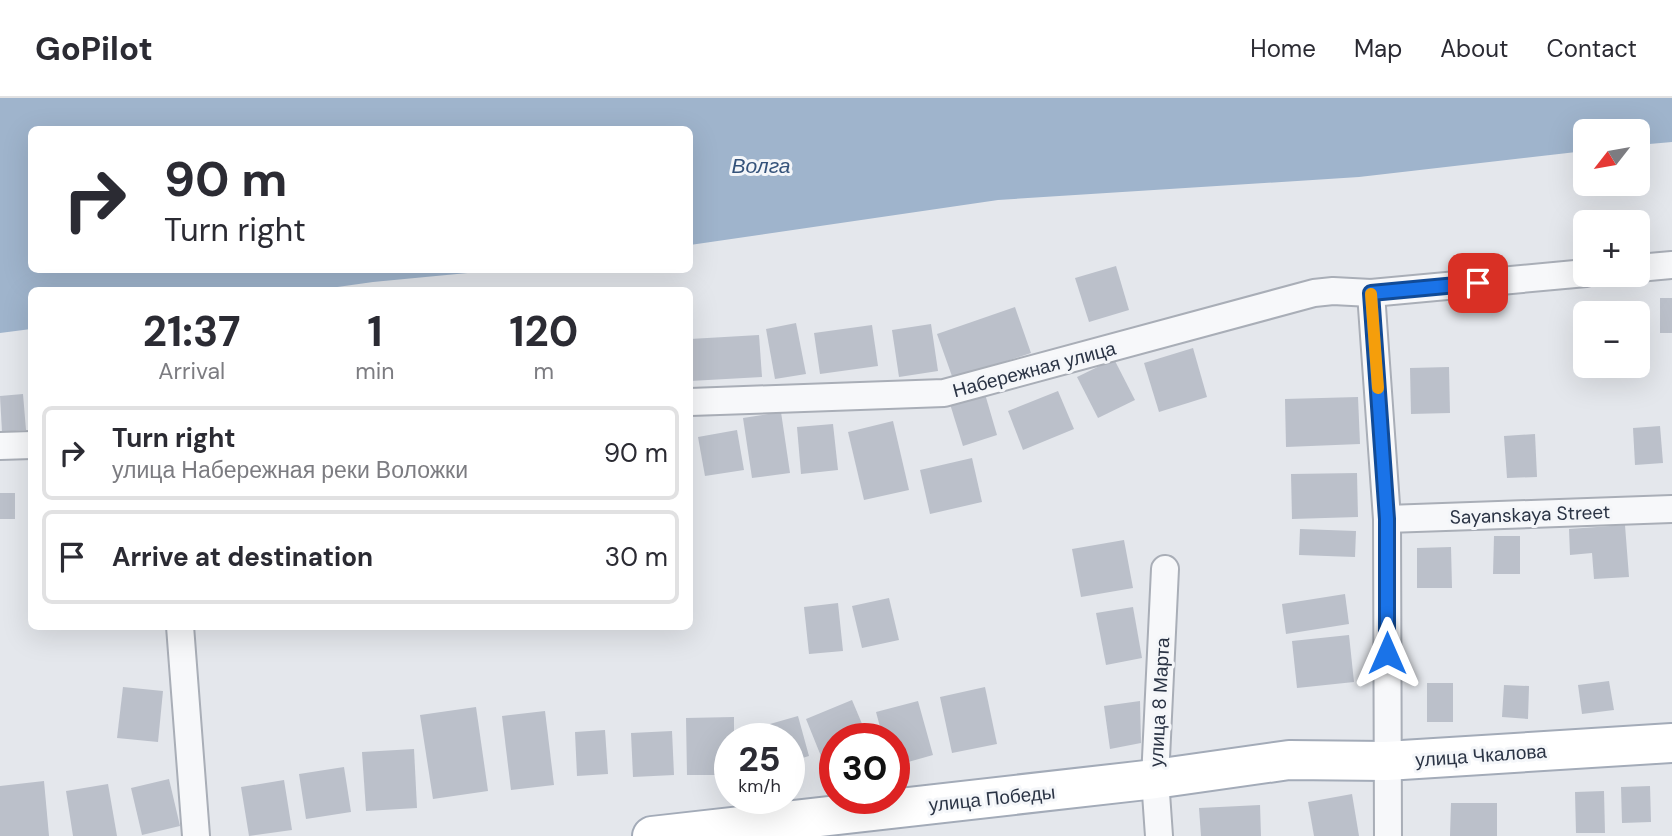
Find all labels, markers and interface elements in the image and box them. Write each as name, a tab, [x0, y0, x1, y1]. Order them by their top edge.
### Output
text: GoPilot	[35, 27, 153, 70]
text: Home	[1250, 33, 1316, 64]
text: Map	[1354, 33, 1402, 64]
text: About	[1440, 33, 1509, 64]
text: Contact	[1547, 33, 1637, 64]
north arrow	[1573, 119, 1650, 196]
map controls	[1573, 119, 1650, 378]
text: 90 m	[164, 147, 287, 211]
water label: Волга	[732, 152, 790, 180]
icon: right	[49, 154, 140, 245]
text: Turn right	[164, 209, 306, 251]
button: +	[1573, 210, 1650, 287]
pin	[1448, 253, 1508, 313]
icon: arrive	[1459, 264, 1497, 302]
button: −	[1573, 301, 1650, 378]
text: 21:37	[143, 304, 241, 359]
text: 1	[367, 304, 383, 359]
text: 120	[509, 304, 578, 359]
street label: Набережная улица	[950, 336, 1119, 403]
text: Arrival	[158, 356, 225, 386]
text: min	[355, 356, 395, 386]
text: m	[534, 356, 554, 386]
text: Turn right	[112, 421, 236, 455]
icon: right	[53, 434, 91, 472]
text: 90 m	[604, 436, 668, 470]
text: улица Набережная реки Воложки	[112, 455, 468, 485]
street label: Sayanskaya Street	[1449, 499, 1611, 530]
icon: arrive	[53, 538, 91, 576]
text: Arrive at destination	[112, 540, 373, 574]
text: 30 m	[605, 540, 668, 574]
position arrow	[1350, 616, 1424, 690]
street label: улица 8 Марта	[1144, 636, 1175, 767]
speed limit sign: 30	[819, 723, 910, 814]
text: 25	[739, 736, 780, 782]
street label: улица Чкалова	[1415, 738, 1548, 773]
text: km/h	[738, 774, 781, 798]
street label: улица Победы	[928, 779, 1057, 818]

